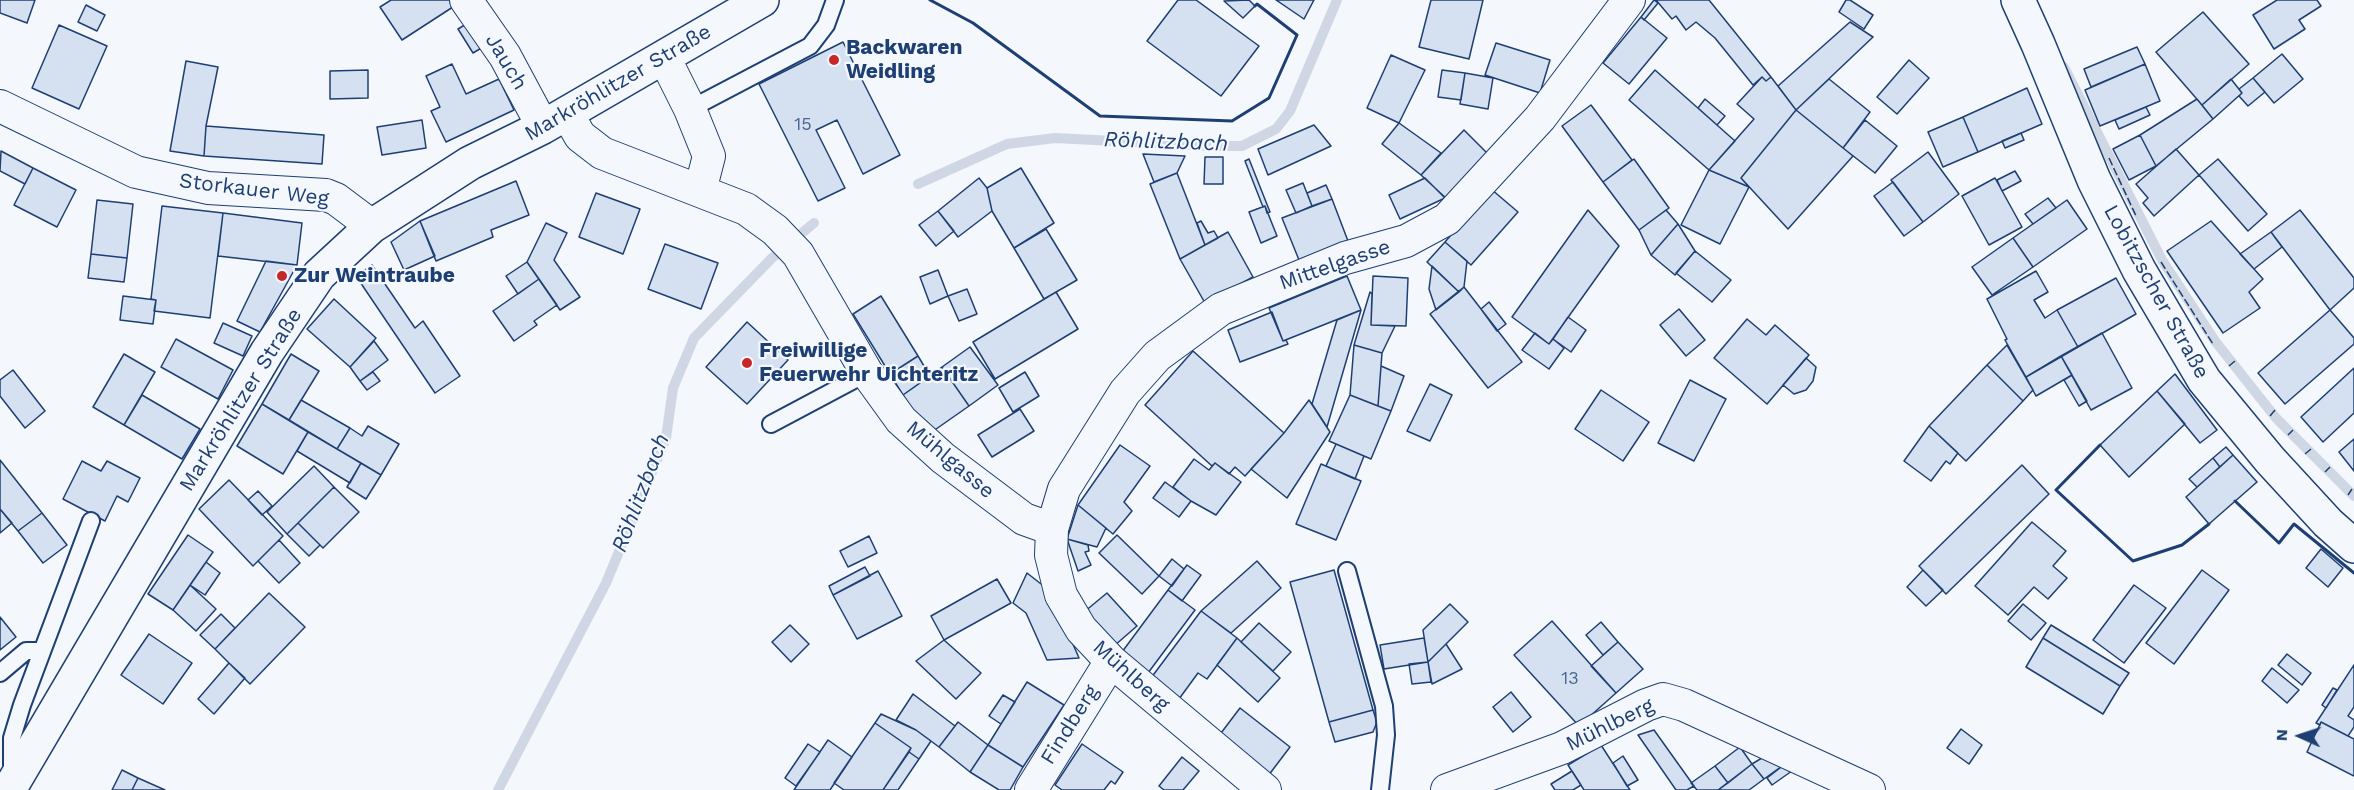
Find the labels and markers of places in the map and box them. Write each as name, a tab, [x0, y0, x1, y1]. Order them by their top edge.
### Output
place label: Backwaren Weidling	[846, 35, 962, 85]
marker: Backwaren Weidling	[827, 53, 841, 67]
place label: Zur Weintraube	[294, 263, 455, 289]
marker: Zur Weintraube	[275, 269, 289, 283]
place label: Freiwillige Feuerwehr Uichteritz	[759, 338, 978, 388]
marker: Freiwillige Feuerwehr Uichteritz	[740, 356, 754, 370]

